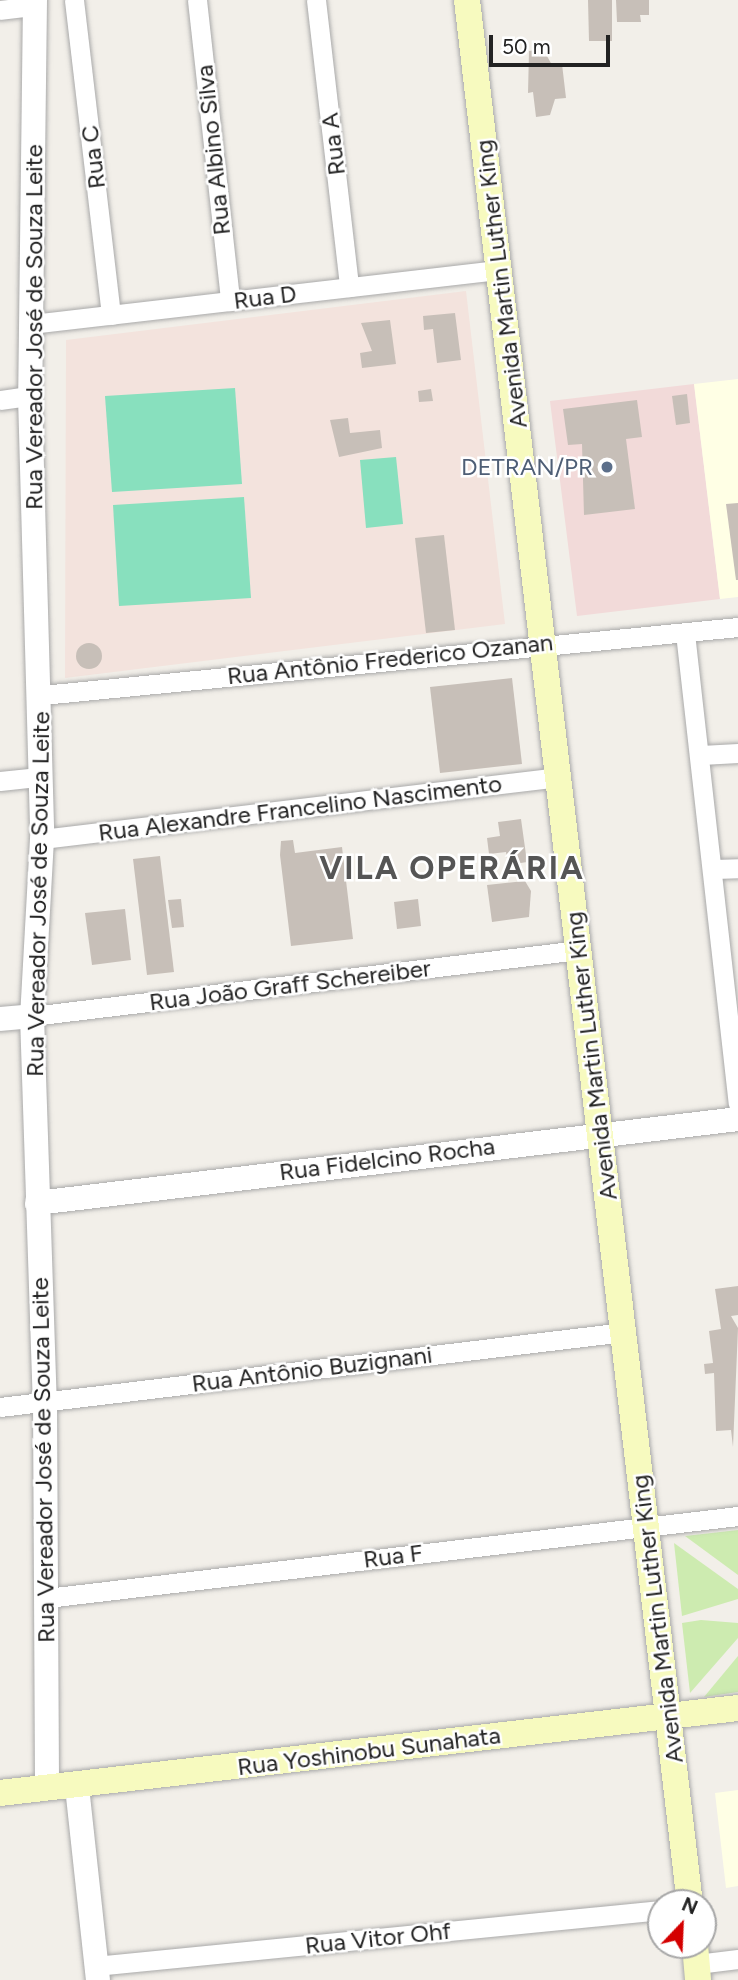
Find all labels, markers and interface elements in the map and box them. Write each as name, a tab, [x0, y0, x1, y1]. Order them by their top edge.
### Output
scale bar	[493, 21, 614, 65]
text: 50 m	[502, 34, 551, 59]
street label: Rua Albino Silva	[190, 63, 236, 237]
street label: Rua A	[315, 111, 351, 177]
street label: Rua C	[75, 124, 111, 190]
street label: Avenida Martin Luther King	[469, 138, 533, 430]
street label: Rua Vereador José de Souza Leite	[20, 144, 48, 510]
street label: Rua D	[232, 279, 298, 315]
place label: DETRAN/PR	[461, 453, 593, 481]
marker: DETRAN/PR	[599, 459, 615, 475]
street label: Rua Antônio Frederico Ozanan	[226, 628, 554, 690]
street label: Rua Vereador José de Souza Leite	[20, 711, 56, 1077]
street label: Rua Alexandre Francelino Nascimento	[97, 769, 503, 847]
district label: VILA OPERÁRIA	[321, 849, 583, 887]
street label: Avenida Martin Luther King	[559, 910, 623, 1202]
street label: Rua João Graff Schereiber	[148, 953, 432, 1017]
street label: Rua Fidelcino Rocha	[278, 1131, 496, 1187]
street label: Rua Vereador José de Souza Leite	[25, 1277, 61, 1643]
street label: Rua Antônio Buzignani	[190, 1340, 434, 1398]
street label: Avenida Martin Luther King	[625, 1473, 689, 1765]
street label: Rua F	[362, 1538, 424, 1574]
street label: Rua Yoshinobu Sunahata	[236, 1721, 502, 1781]
north arrow	[647, 1889, 717, 1959]
text: N	[678, 1893, 701, 1920]
street label: Rua Vitor Ohf	[304, 1916, 452, 1960]

